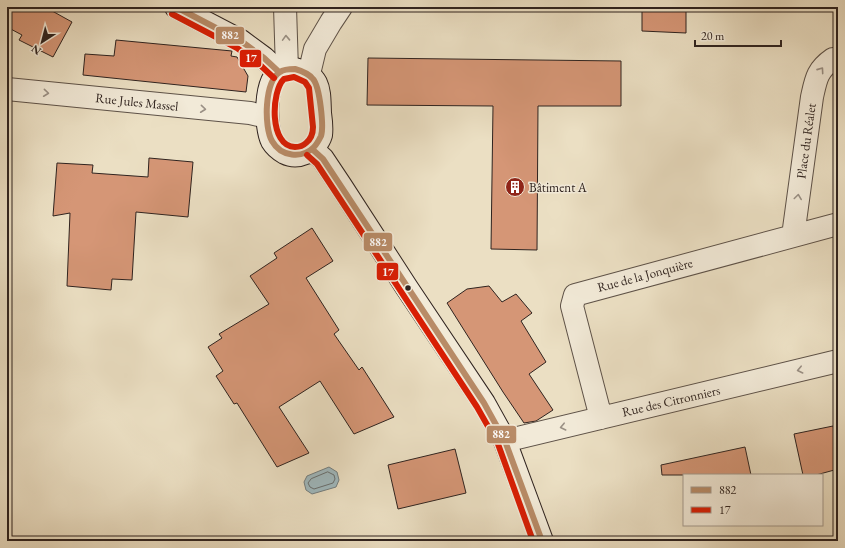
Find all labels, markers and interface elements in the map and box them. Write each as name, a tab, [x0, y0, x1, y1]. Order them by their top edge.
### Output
north arrow	[22, 22, 62, 62]
scale bar	[695, 22, 781, 48]
line badge: 882	[215, 26, 245, 45]
text: 882	[221, 28, 239, 42]
text: 20 m	[701, 28, 725, 44]
one-way arrow	[282, 35, 290, 41]
text: N	[28, 42, 44, 58]
line badge: 17	[239, 49, 262, 68]
text: 17	[245, 51, 257, 65]
one-way arrow	[816, 67, 824, 74]
one-way arrow	[43, 88, 49, 97]
street label: Rue Jules Massel	[95, 89, 179, 115]
street label: Place du Réalet	[792, 102, 820, 180]
one-way arrow	[200, 104, 206, 113]
building icon: Bâtiment A	[504, 176, 526, 198]
place label: Bâtiment A	[529, 179, 588, 196]
one-way arrow	[793, 194, 802, 200]
line badge: 882	[363, 232, 393, 252]
text: 882	[369, 235, 387, 249]
street label: Rue de la Jonquière	[595, 254, 695, 296]
line badge: 17	[376, 262, 399, 281]
text: 17	[382, 265, 394, 279]
unlabelled marker	[403, 283, 413, 293]
one-way arrow	[797, 365, 804, 374]
street label: Rue des Citronniers	[620, 381, 722, 421]
one-way arrow	[559, 422, 566, 430]
line badge: 882	[486, 425, 517, 444]
text: 882	[492, 427, 510, 441]
legend	[683, 474, 823, 526]
text: 882	[719, 482, 737, 498]
text: 17	[719, 502, 731, 518]

